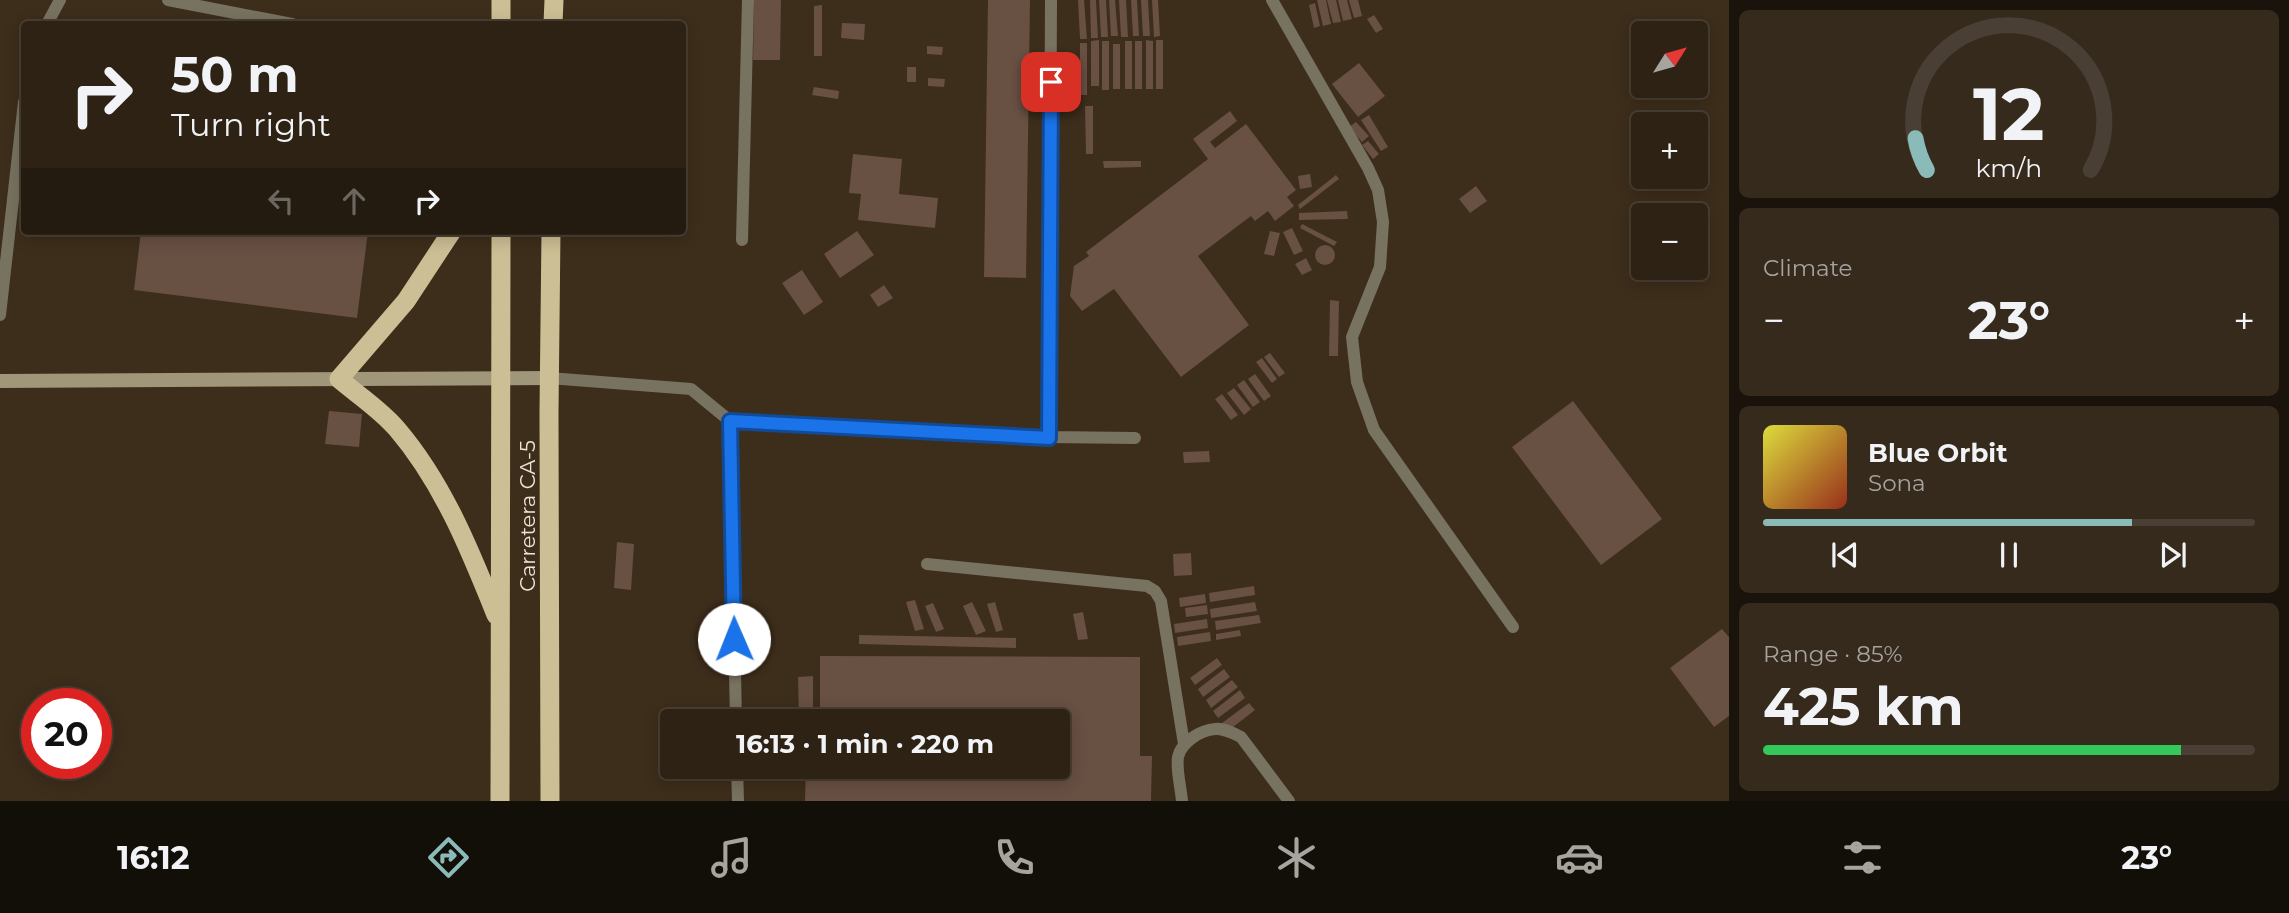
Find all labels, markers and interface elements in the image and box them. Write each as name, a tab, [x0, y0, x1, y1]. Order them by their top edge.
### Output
north arrow	[1631, 21, 1708, 98]
map controls	[1631, 21, 1708, 280]
text: 50 m	[171, 45, 299, 104]
icon: right	[56, 49, 147, 140]
pin	[1021, 52, 1081, 112]
icon: arrive	[1032, 63, 1070, 101]
text: 12	[1973, 70, 2045, 158]
text: Turn right	[171, 105, 331, 144]
button: +	[1631, 112, 1708, 189]
text: km/h	[1976, 153, 2042, 183]
icon: left	[262, 182, 300, 220]
icon: ahead	[335, 182, 373, 220]
icon: right	[408, 182, 446, 220]
button: −	[1631, 203, 1708, 280]
text: Climate	[1763, 254, 1852, 282]
text: 23°	[1968, 289, 2050, 352]
text: −	[1763, 297, 1785, 344]
text: +	[2233, 297, 2255, 344]
text: Blue Orbit	[1868, 437, 2007, 469]
street label: Carretera CA-5	[515, 440, 540, 592]
text: Sona	[1868, 469, 1926, 497]
icon: previous	[1826, 536, 1864, 574]
icon: pause	[1990, 536, 2028, 574]
icon: next	[2154, 536, 2192, 574]
position arrow	[697, 602, 771, 676]
text: Range · 85%	[1763, 640, 1903, 668]
text: 425 km	[1763, 675, 1964, 738]
speed limit sign: 20	[21, 688, 112, 779]
text: 16:13 · 1 min · 220 m	[736, 728, 994, 760]
icon: directions	[424, 833, 473, 882]
icon: music	[707, 833, 756, 882]
icon: phone	[990, 833, 1039, 882]
icon: climate	[1272, 833, 1321, 882]
icon: car	[1555, 833, 1604, 882]
icon: filters	[1838, 833, 1887, 882]
text: 16:12	[117, 838, 190, 877]
text: 23°	[2121, 838, 2172, 877]

